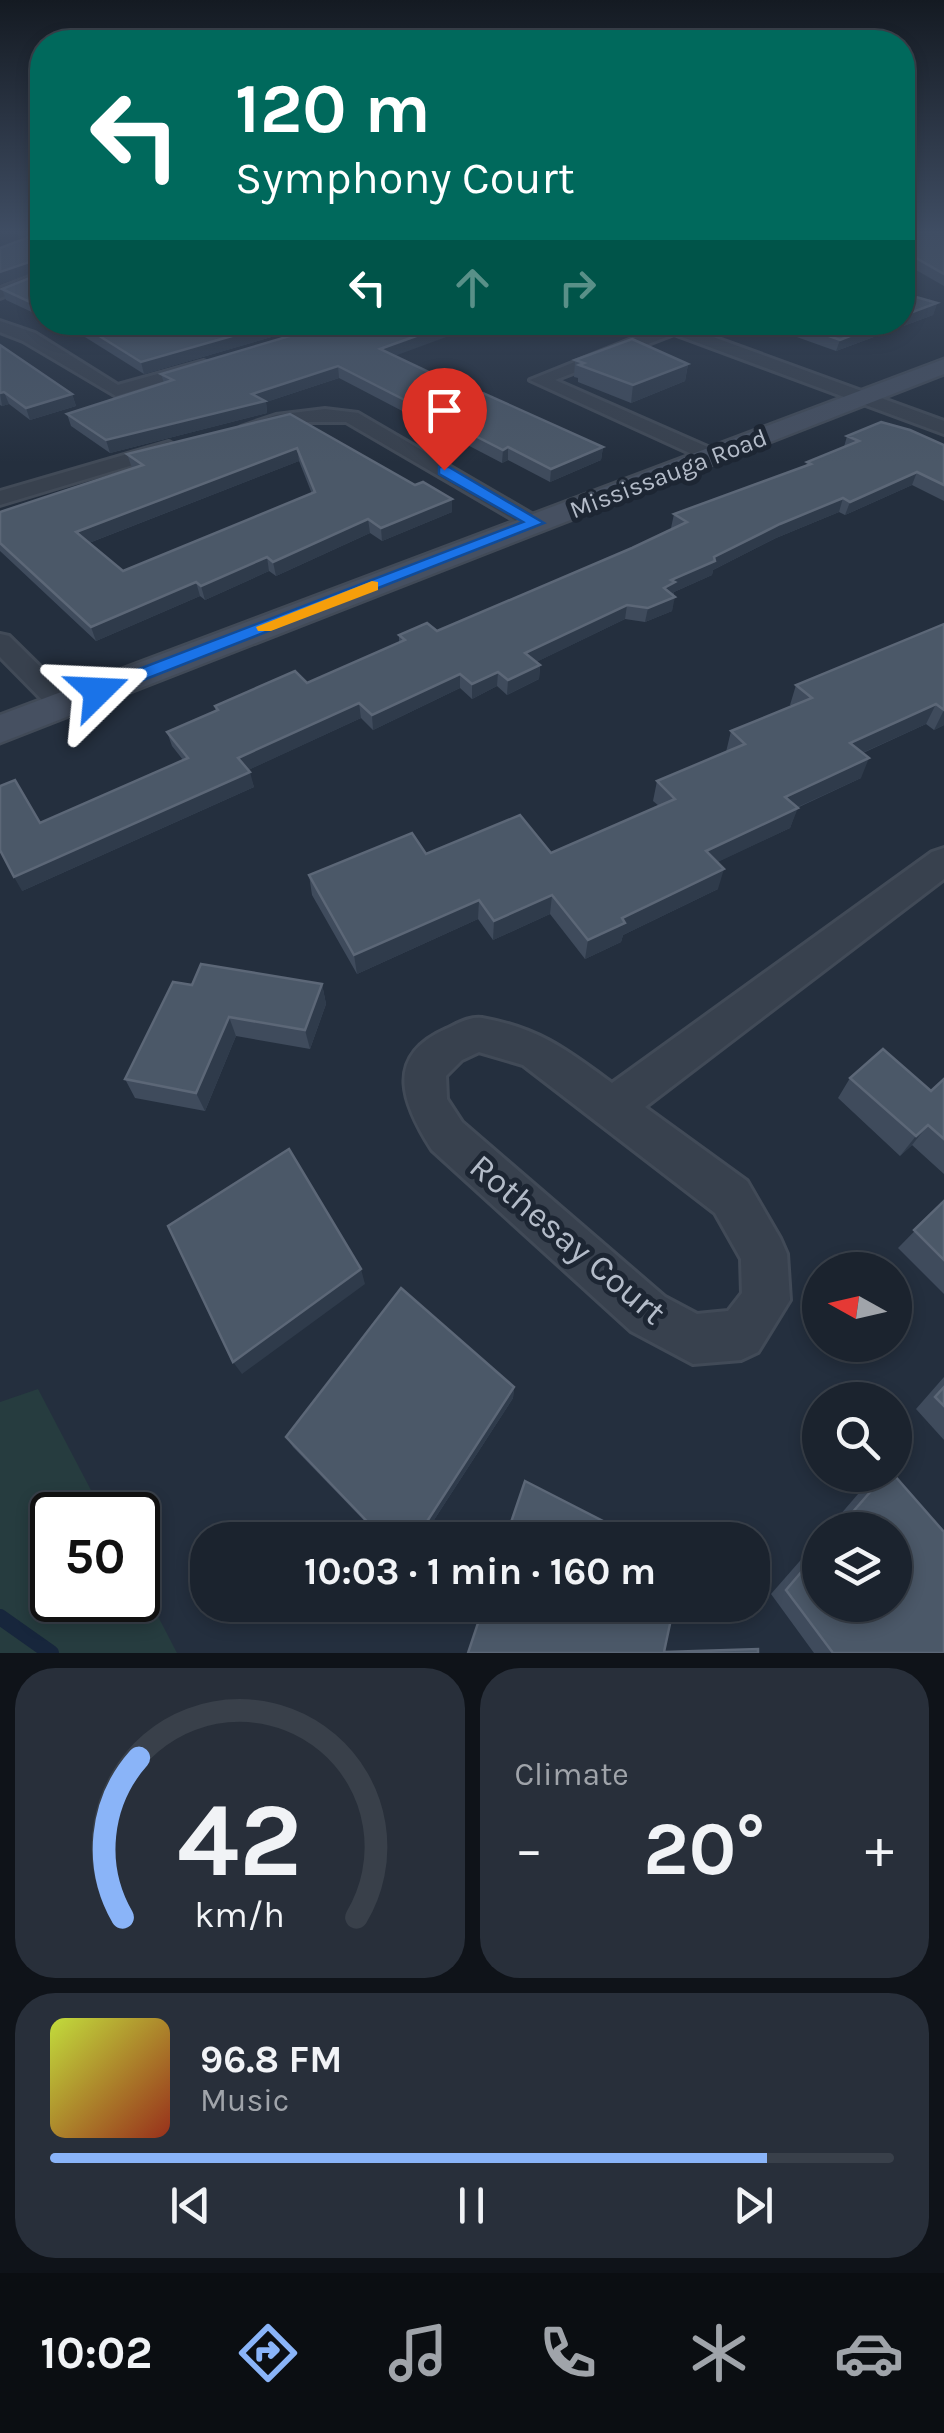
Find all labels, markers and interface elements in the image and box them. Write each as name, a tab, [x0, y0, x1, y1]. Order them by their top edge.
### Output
text: 120 m	[235, 68, 431, 150]
icon: left	[70, 70, 200, 200]
text: Symphony Court	[235, 152, 575, 204]
icon: left	[340, 260, 395, 315]
icon: ahead	[445, 260, 500, 315]
icon: right	[550, 260, 605, 315]
pin	[402, 368, 487, 471]
icon: arrive	[417, 383, 472, 438]
street label: Mississauga Road	[565, 423, 771, 524]
position arrow	[46, 639, 150, 743]
street label: Rothesay Court	[462, 1146, 674, 1333]
north arrow	[802, 1252, 912, 1362]
map controls	[802, 1252, 912, 1622]
button: search	[802, 1382, 912, 1492]
speed limit sign: 50	[30, 1492, 160, 1622]
button: layers	[802, 1512, 912, 1622]
text: 10:03 · 1 min · 160 m	[304, 1549, 656, 1594]
text: Climate	[515, 1756, 629, 1793]
text: 42	[177, 1780, 302, 1901]
text: 20°	[643, 1805, 765, 1893]
text: −	[515, 1817, 543, 1881]
text: +	[865, 1817, 894, 1881]
text: km/h	[194, 1894, 285, 1936]
text: 96.8 FM	[200, 2037, 343, 2082]
text: Music	[200, 2082, 289, 2119]
icon: previous	[163, 2178, 218, 2233]
icon: pause	[444, 2178, 499, 2233]
icon: next	[726, 2178, 781, 2233]
icon: directions	[233, 2318, 303, 2388]
icon: music	[383, 2318, 453, 2388]
icon: phone	[533, 2318, 603, 2388]
icon: climate	[684, 2318, 754, 2388]
icon: car	[834, 2318, 904, 2388]
text: 10:02	[40, 2327, 152, 2379]

